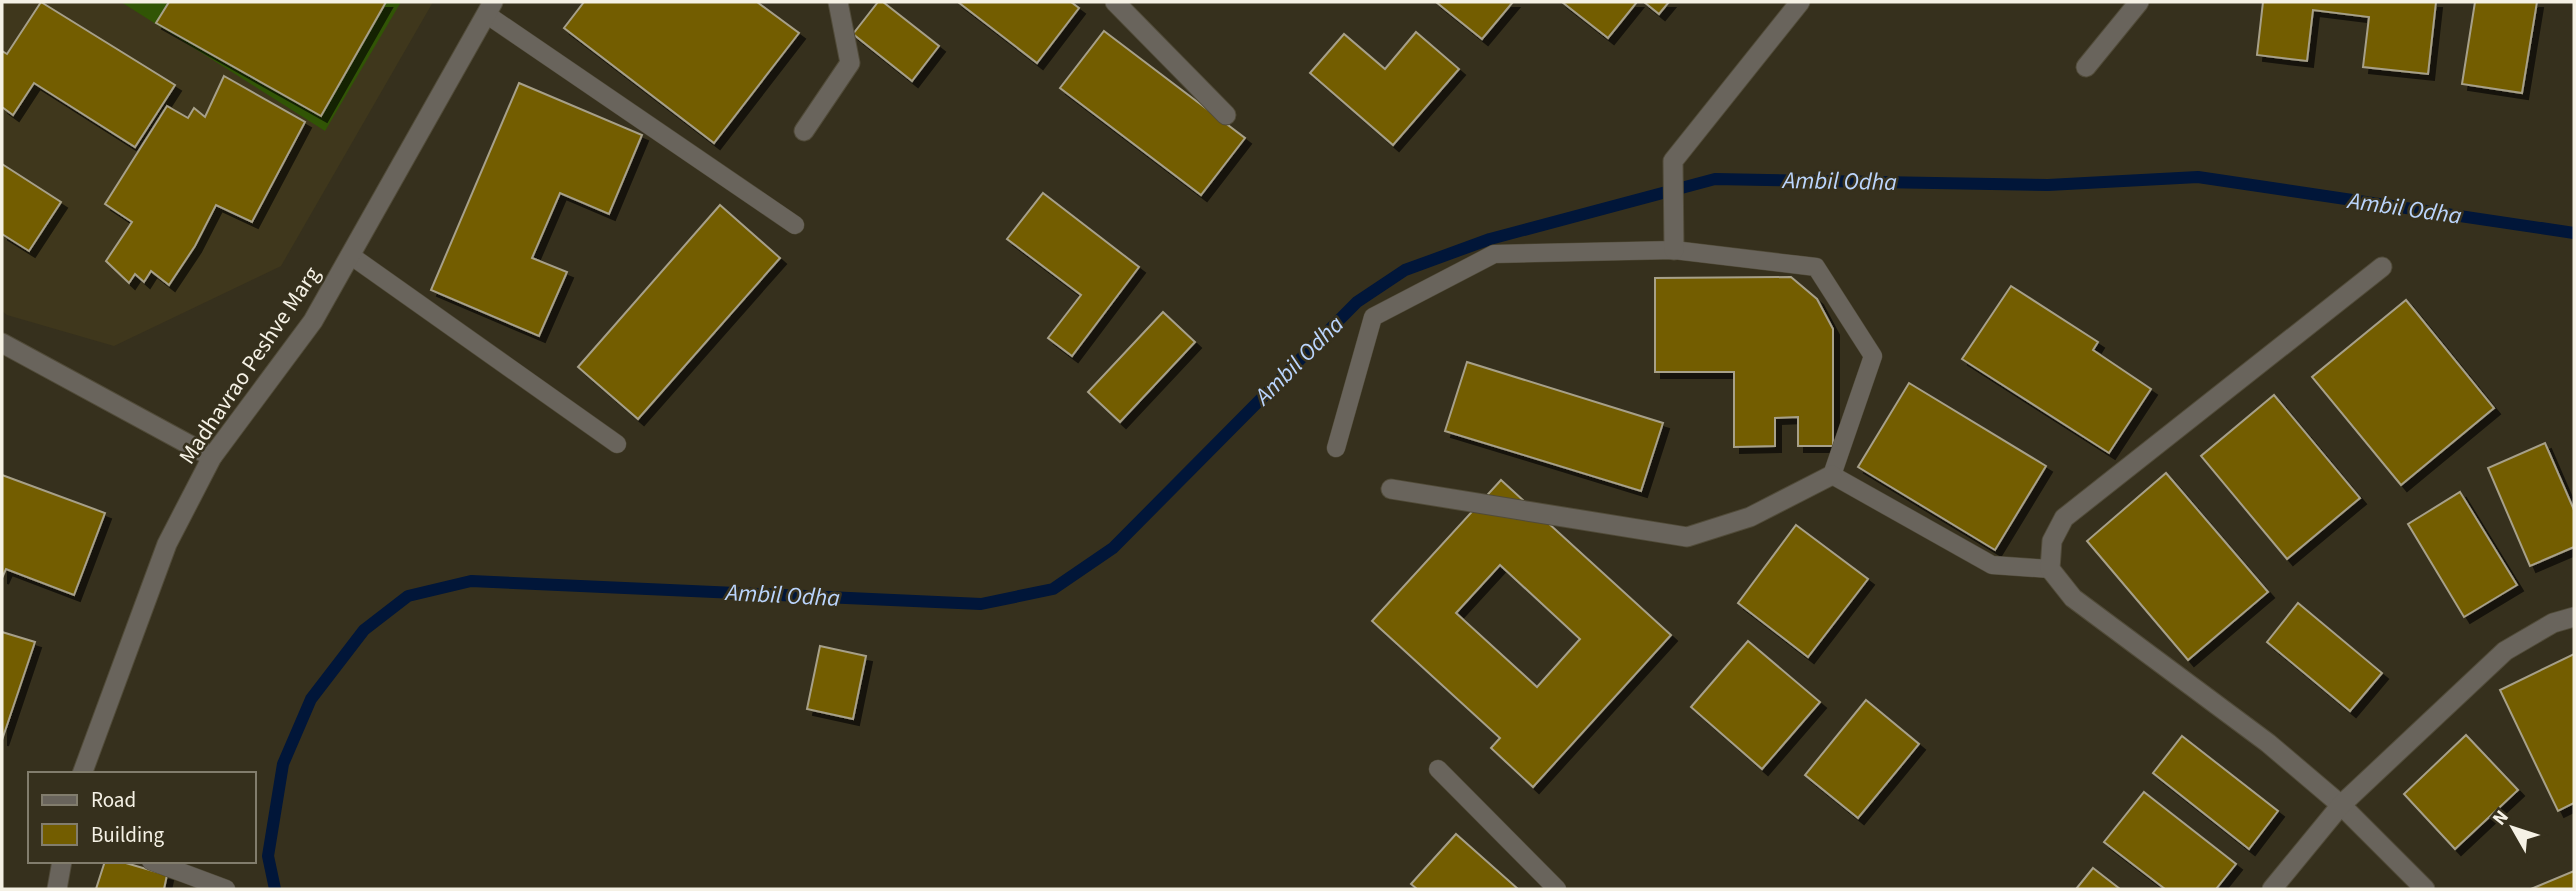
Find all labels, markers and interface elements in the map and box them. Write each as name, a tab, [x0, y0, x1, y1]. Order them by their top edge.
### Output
water label: Ambil Odha	[1781, 163, 1898, 200]
water label: Ambil Odha	[2344, 183, 2464, 234]
street label: Madhavrao Peshve Marg	[171, 259, 328, 471]
water label: Ambil Odha	[1245, 308, 1352, 415]
water label: Ambil Odha	[723, 575, 841, 616]
legend	[28, 772, 256, 863]
text: Road	[91, 785, 136, 815]
north arrow	[2478, 793, 2548, 863]
text: N	[2486, 805, 2515, 832]
text: Building	[91, 820, 165, 850]

